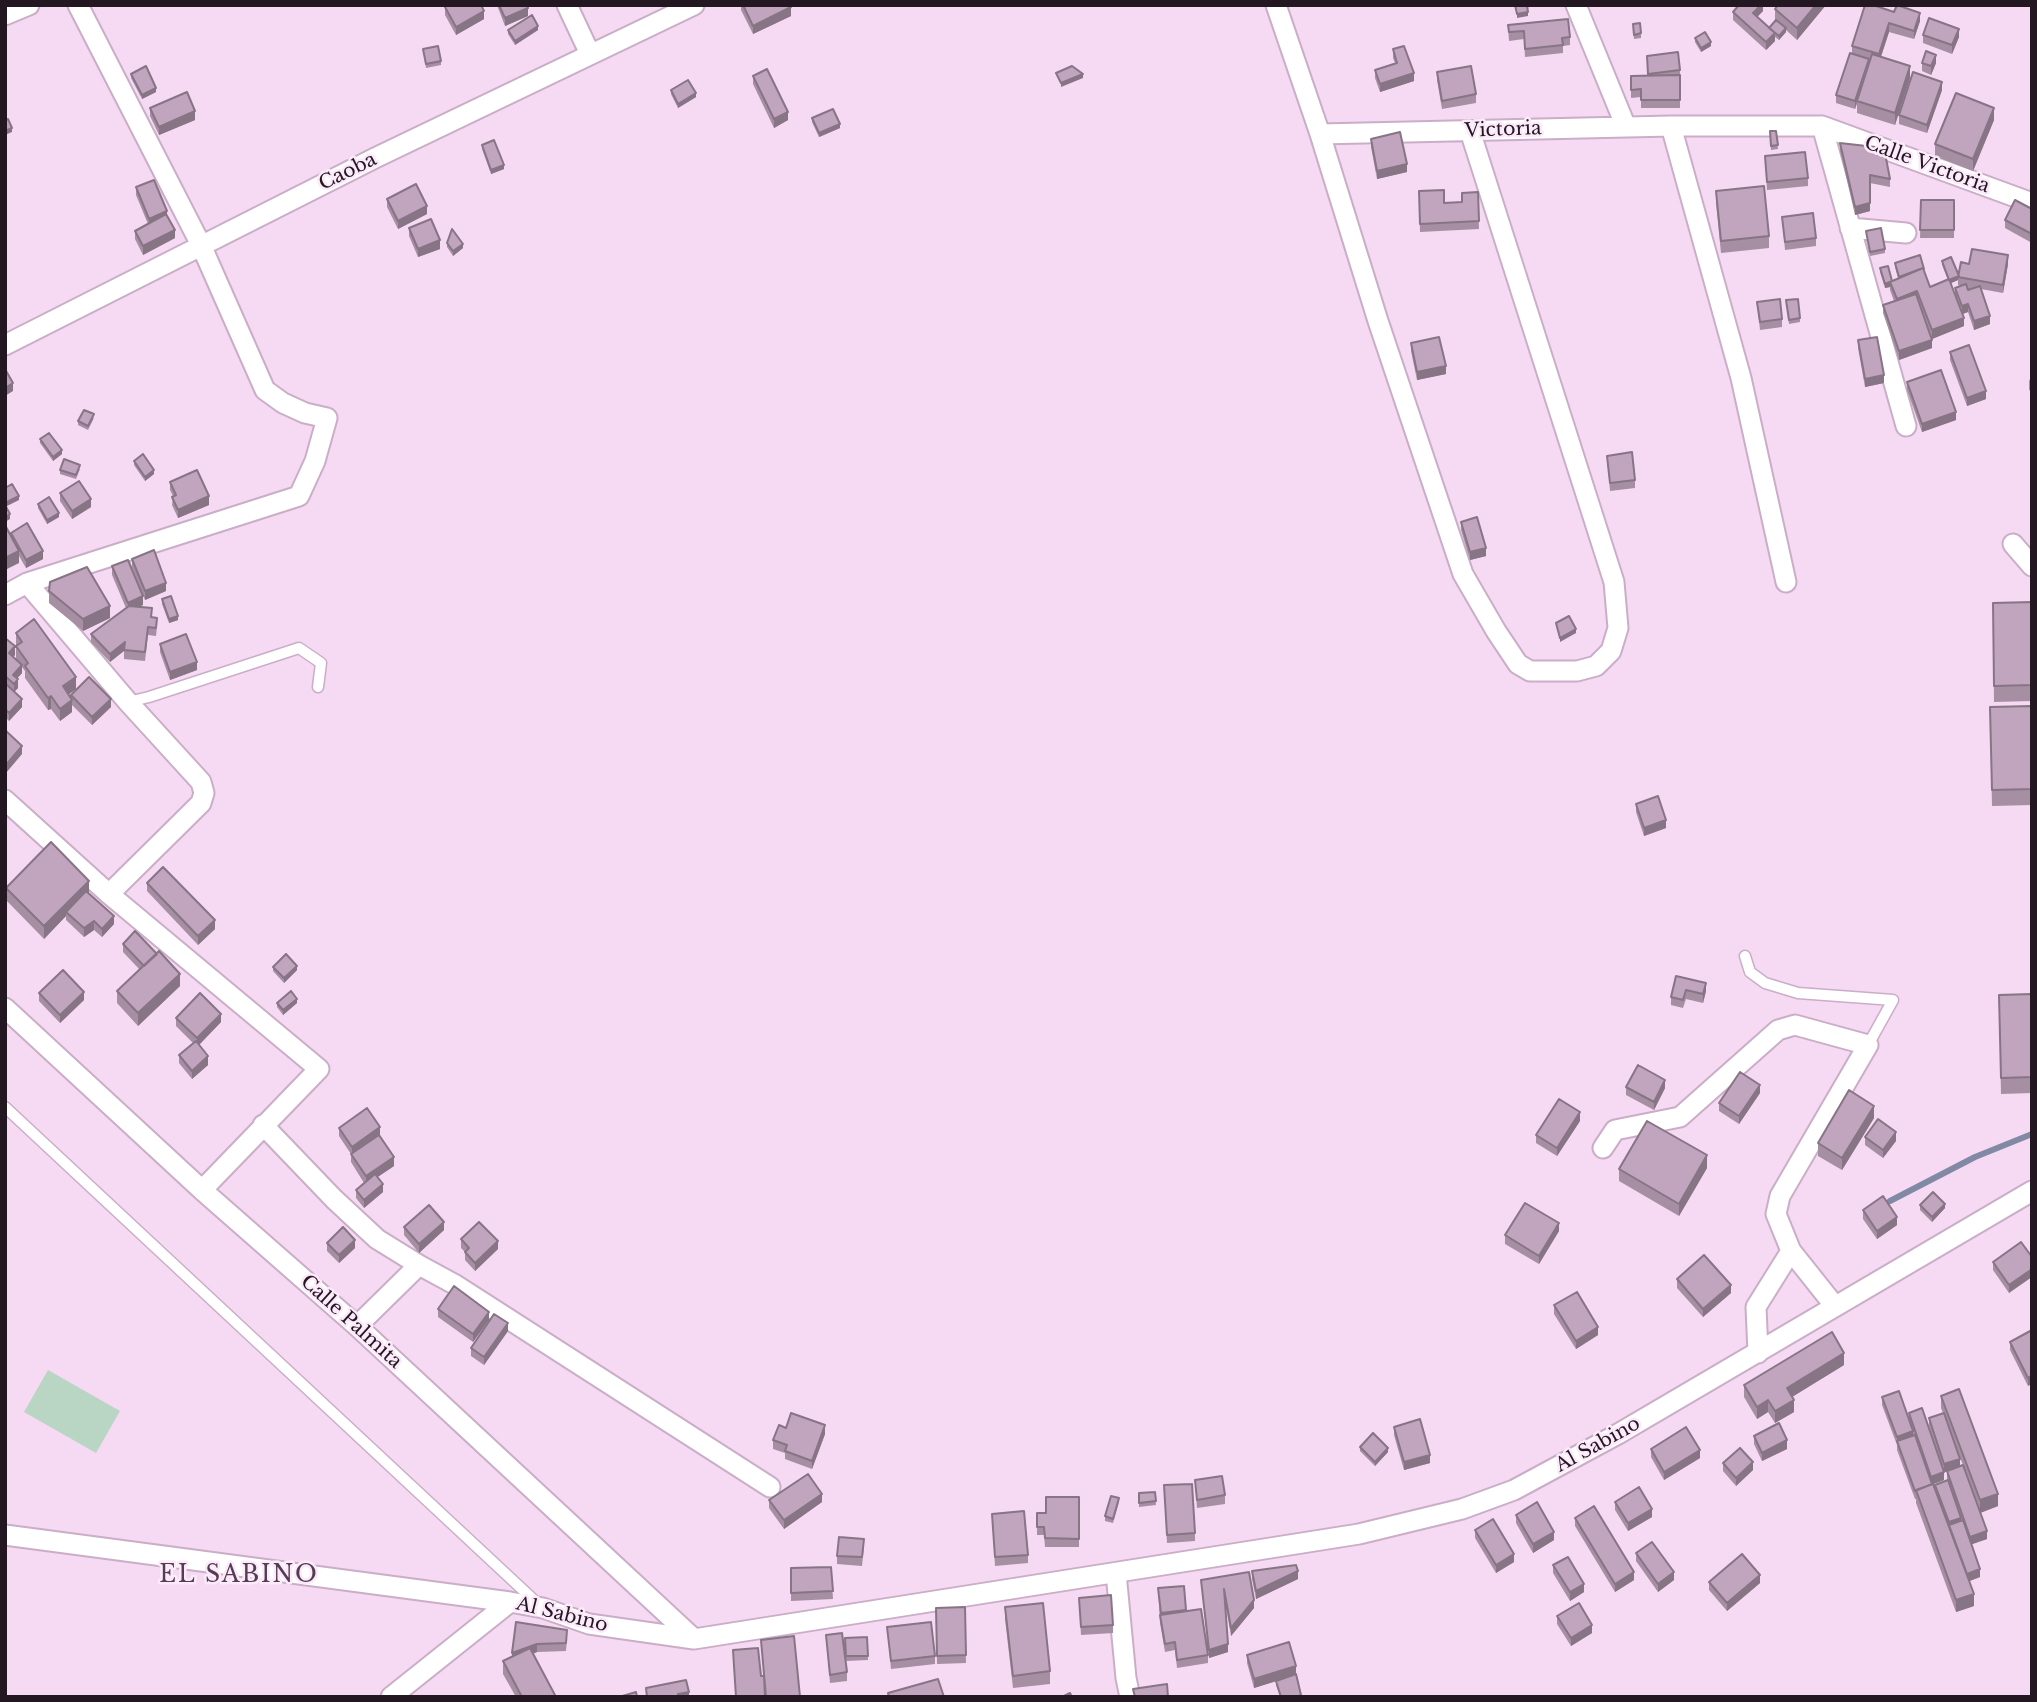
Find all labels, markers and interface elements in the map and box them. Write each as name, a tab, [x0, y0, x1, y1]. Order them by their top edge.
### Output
street label: Victoria	[1464, 117, 1542, 143]
street label: Calle Victoria	[1861, 132, 1993, 198]
street label: Caoba	[316, 148, 380, 196]
street label: Calle Palmita	[296, 1271, 406, 1373]
street label: Al Sabino	[1552, 1412, 1644, 1478]
district label: EL SABINO	[160, 1562, 318, 1590]
street label: Al Sabino	[514, 1593, 610, 1637]

